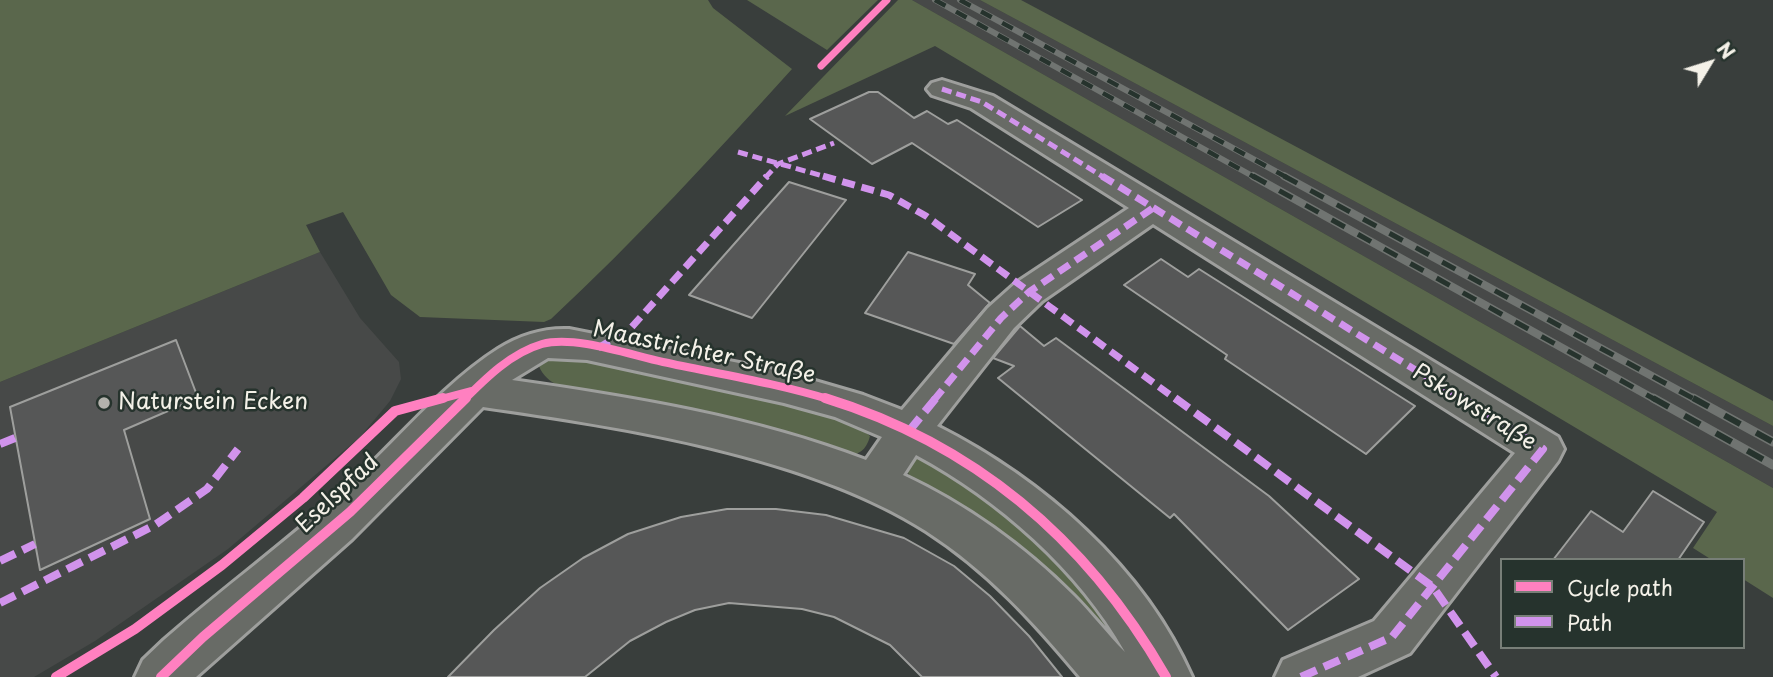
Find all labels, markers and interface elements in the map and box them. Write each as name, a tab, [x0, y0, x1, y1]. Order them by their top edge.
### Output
north arrow	[1675, 28, 1745, 98]
text: N	[1711, 36, 1742, 65]
street label: Maastrichter Straße	[590, 316, 818, 390]
street label: Pskowstraße	[1407, 359, 1541, 457]
place label: Naturstein Ecken	[118, 389, 308, 417]
marker: Naturstein Ecken	[96, 395, 112, 411]
street label: Eselspfad	[291, 449, 385, 539]
legend	[1500, 558, 1745, 649]
text: Cycle path	[1567, 571, 1673, 603]
text: Path	[1567, 606, 1612, 638]

